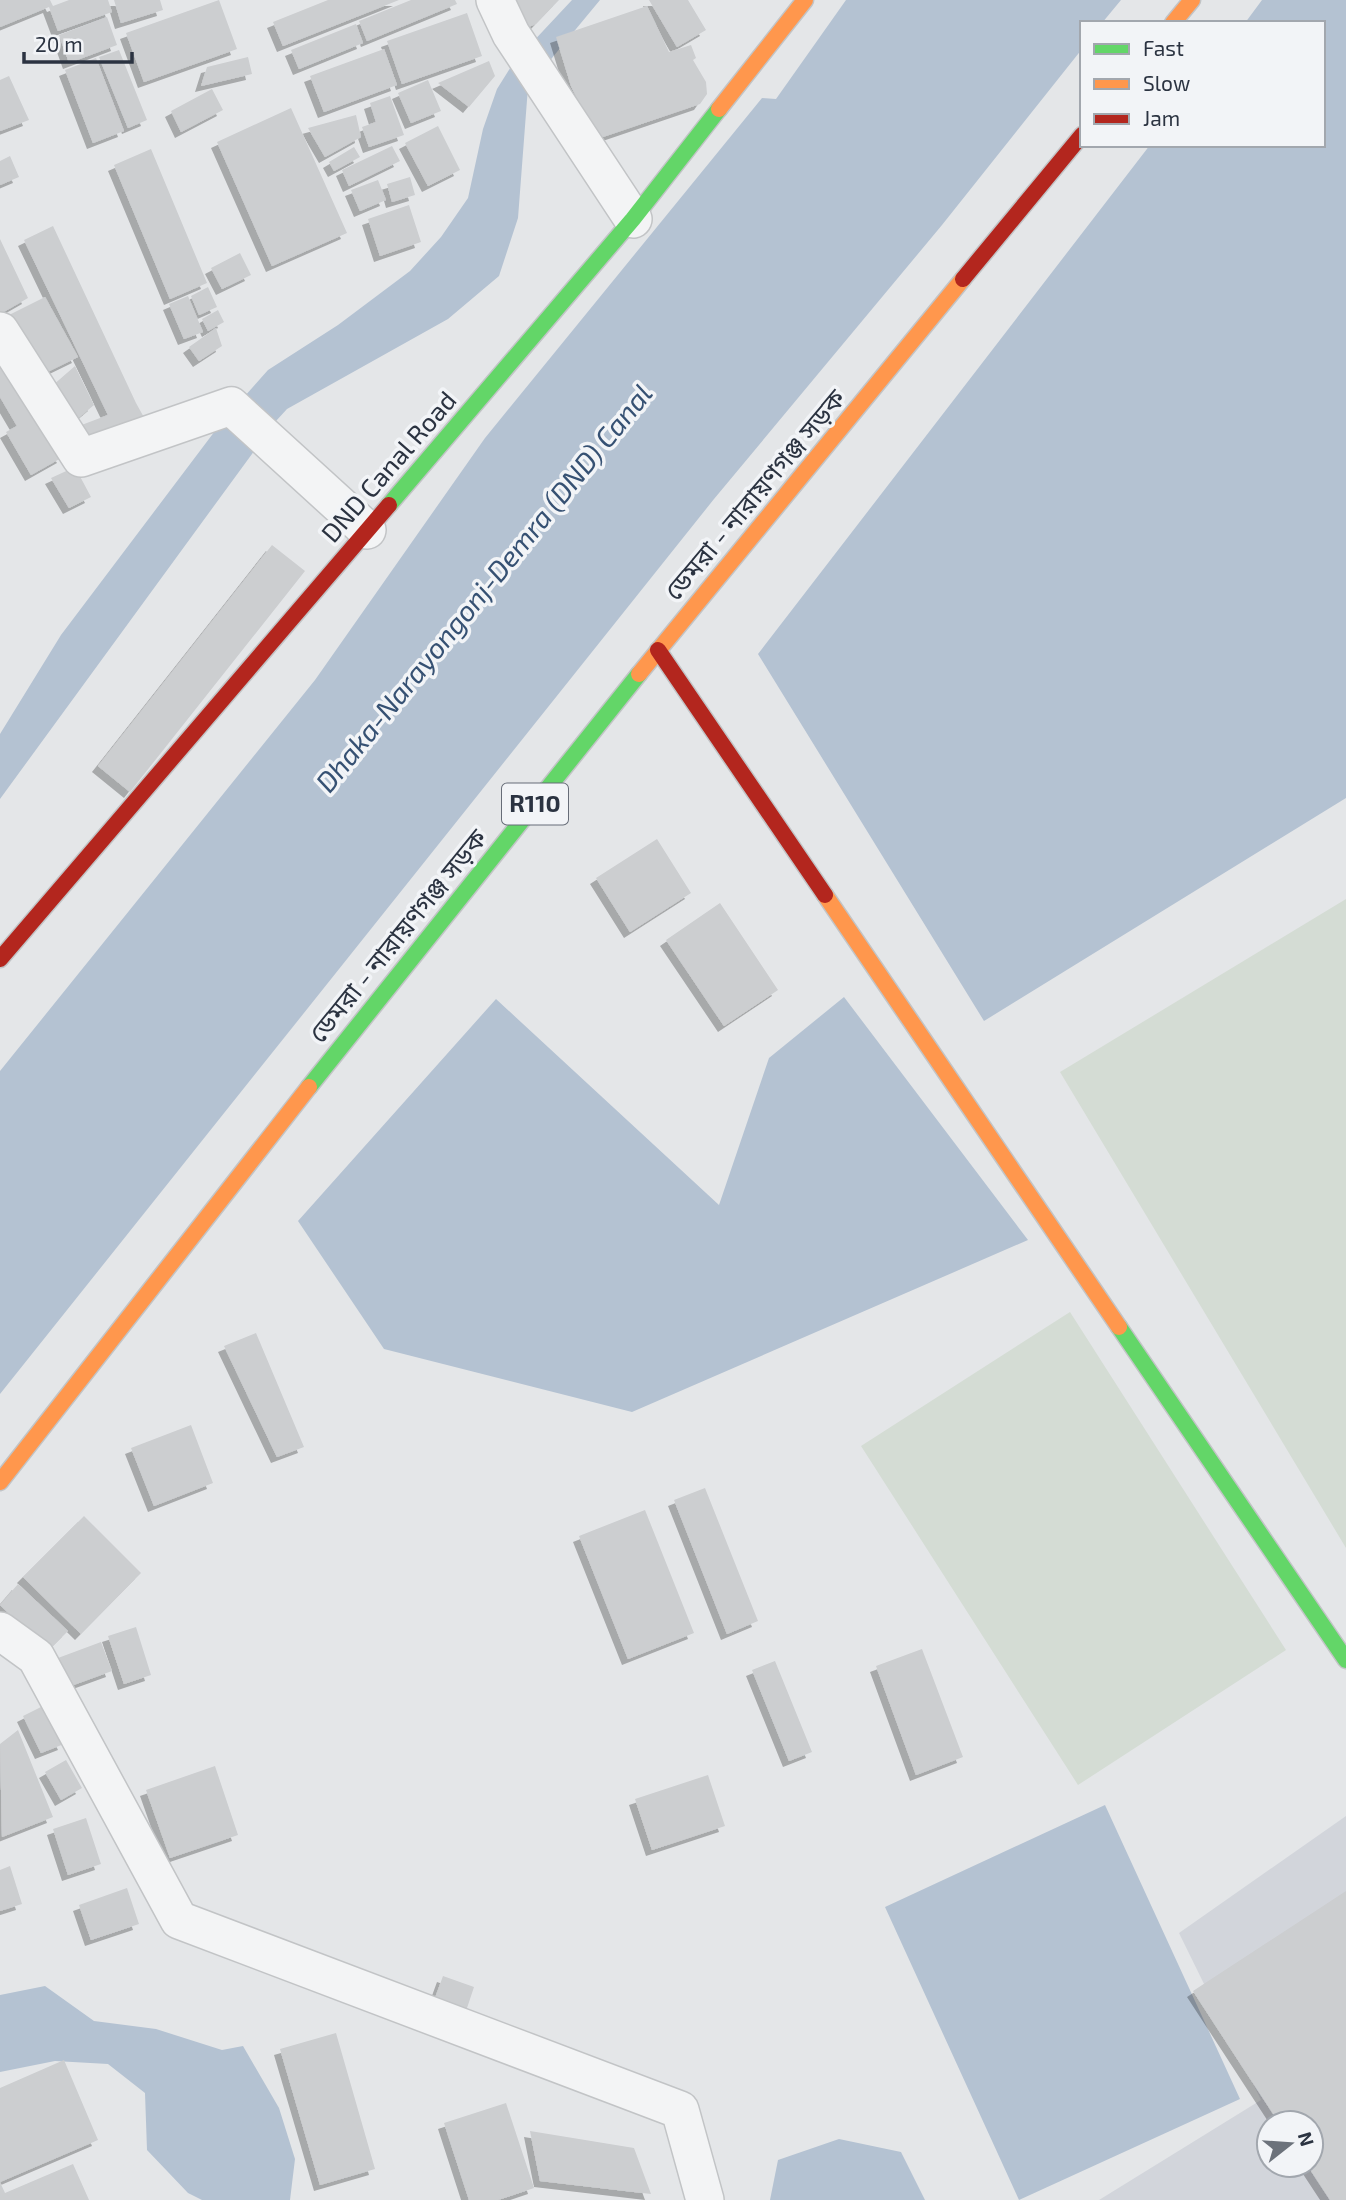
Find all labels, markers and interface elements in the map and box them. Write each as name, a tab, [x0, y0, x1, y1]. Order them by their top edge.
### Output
scale bar	[24, 21, 133, 65]
legend	[1080, 21, 1325, 147]
text: 20 m	[35, 31, 83, 56]
text: Fast	[1143, 35, 1184, 60]
text: Slow	[1143, 70, 1190, 95]
text: Jam	[1143, 105, 1180, 130]
water label: Dhaka-Narayongonj-Demra (DND) Canal	[308, 376, 659, 798]
street label: ডেমরা - নারায়ণগঞ্জ সড়ক	[657, 382, 852, 605]
street label: DND Canal Road	[314, 384, 462, 548]
road number: R110	[502, 784, 568, 824]
street label: ডেমরা - নারায়ণগঞ্জ সড়ক	[301, 822, 493, 1048]
north arrow	[1255, 2109, 1325, 2179]
text: N	[1294, 2129, 1320, 2149]

